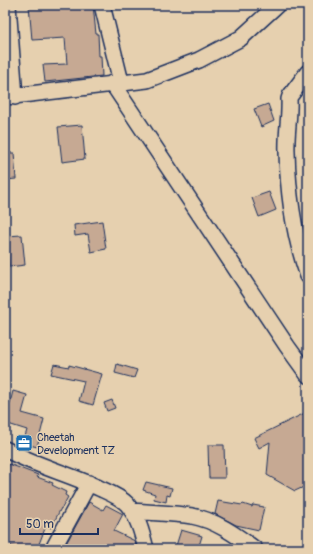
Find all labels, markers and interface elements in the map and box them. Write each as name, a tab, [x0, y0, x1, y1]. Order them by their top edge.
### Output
place label: Cheetah Development TZ	[37, 431, 116, 457]
office icon: Cheetah Development TZ	[14, 433, 34, 453]
scale bar	[20, 510, 98, 536]
text: 50 m	[26, 517, 54, 532]

